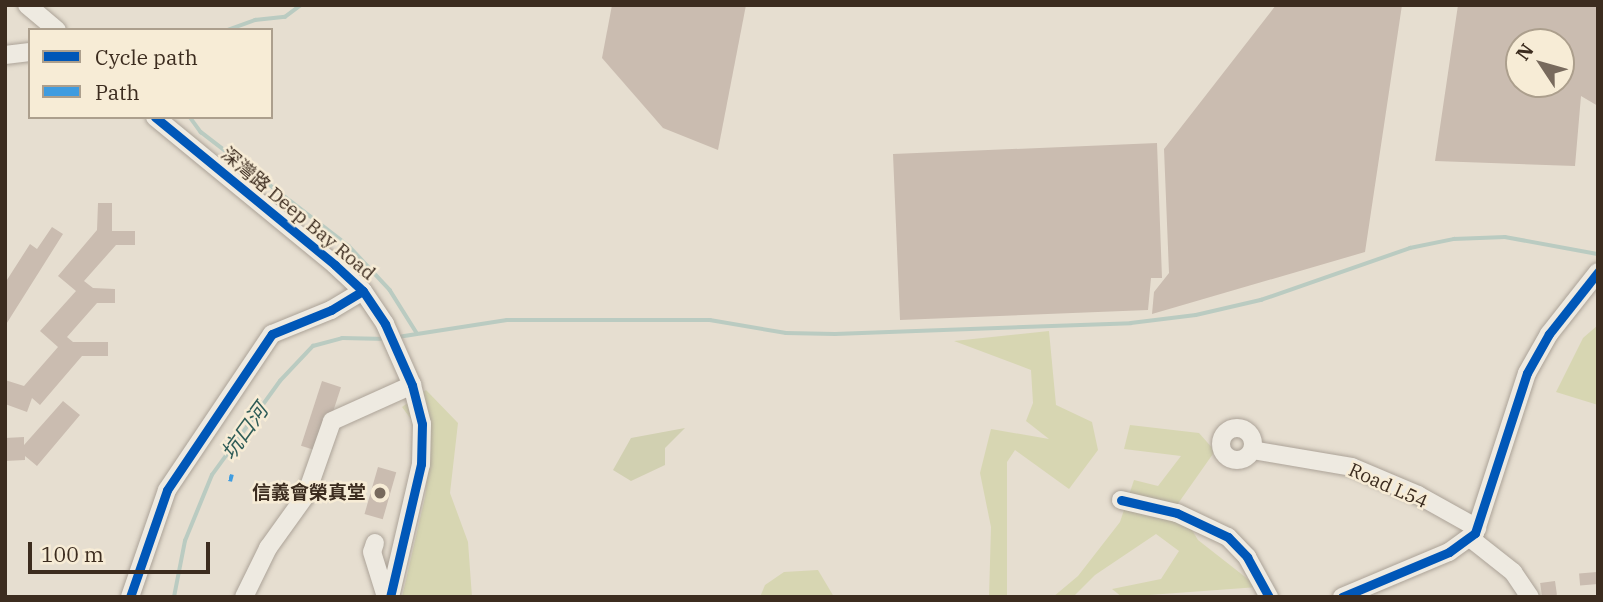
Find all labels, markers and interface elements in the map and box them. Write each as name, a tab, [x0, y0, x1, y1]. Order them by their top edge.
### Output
legend	[28, 28, 273, 119]
north arrow	[1505, 28, 1575, 98]
text: N	[1511, 39, 1539, 65]
text: Cycle path	[95, 43, 198, 71]
text: Path	[95, 78, 140, 106]
street label: 深灣路 Deep Bay Road	[216, 143, 380, 285]
water label: 坑口河	[215, 398, 273, 464]
street label: Road L54	[1345, 459, 1431, 513]
place label: 信義會榮真堂	[252, 482, 366, 504]
marker: 信義會榮真堂	[372, 485, 388, 501]
scale bar	[32, 528, 214, 572]
text: 100 m	[41, 540, 104, 568]

